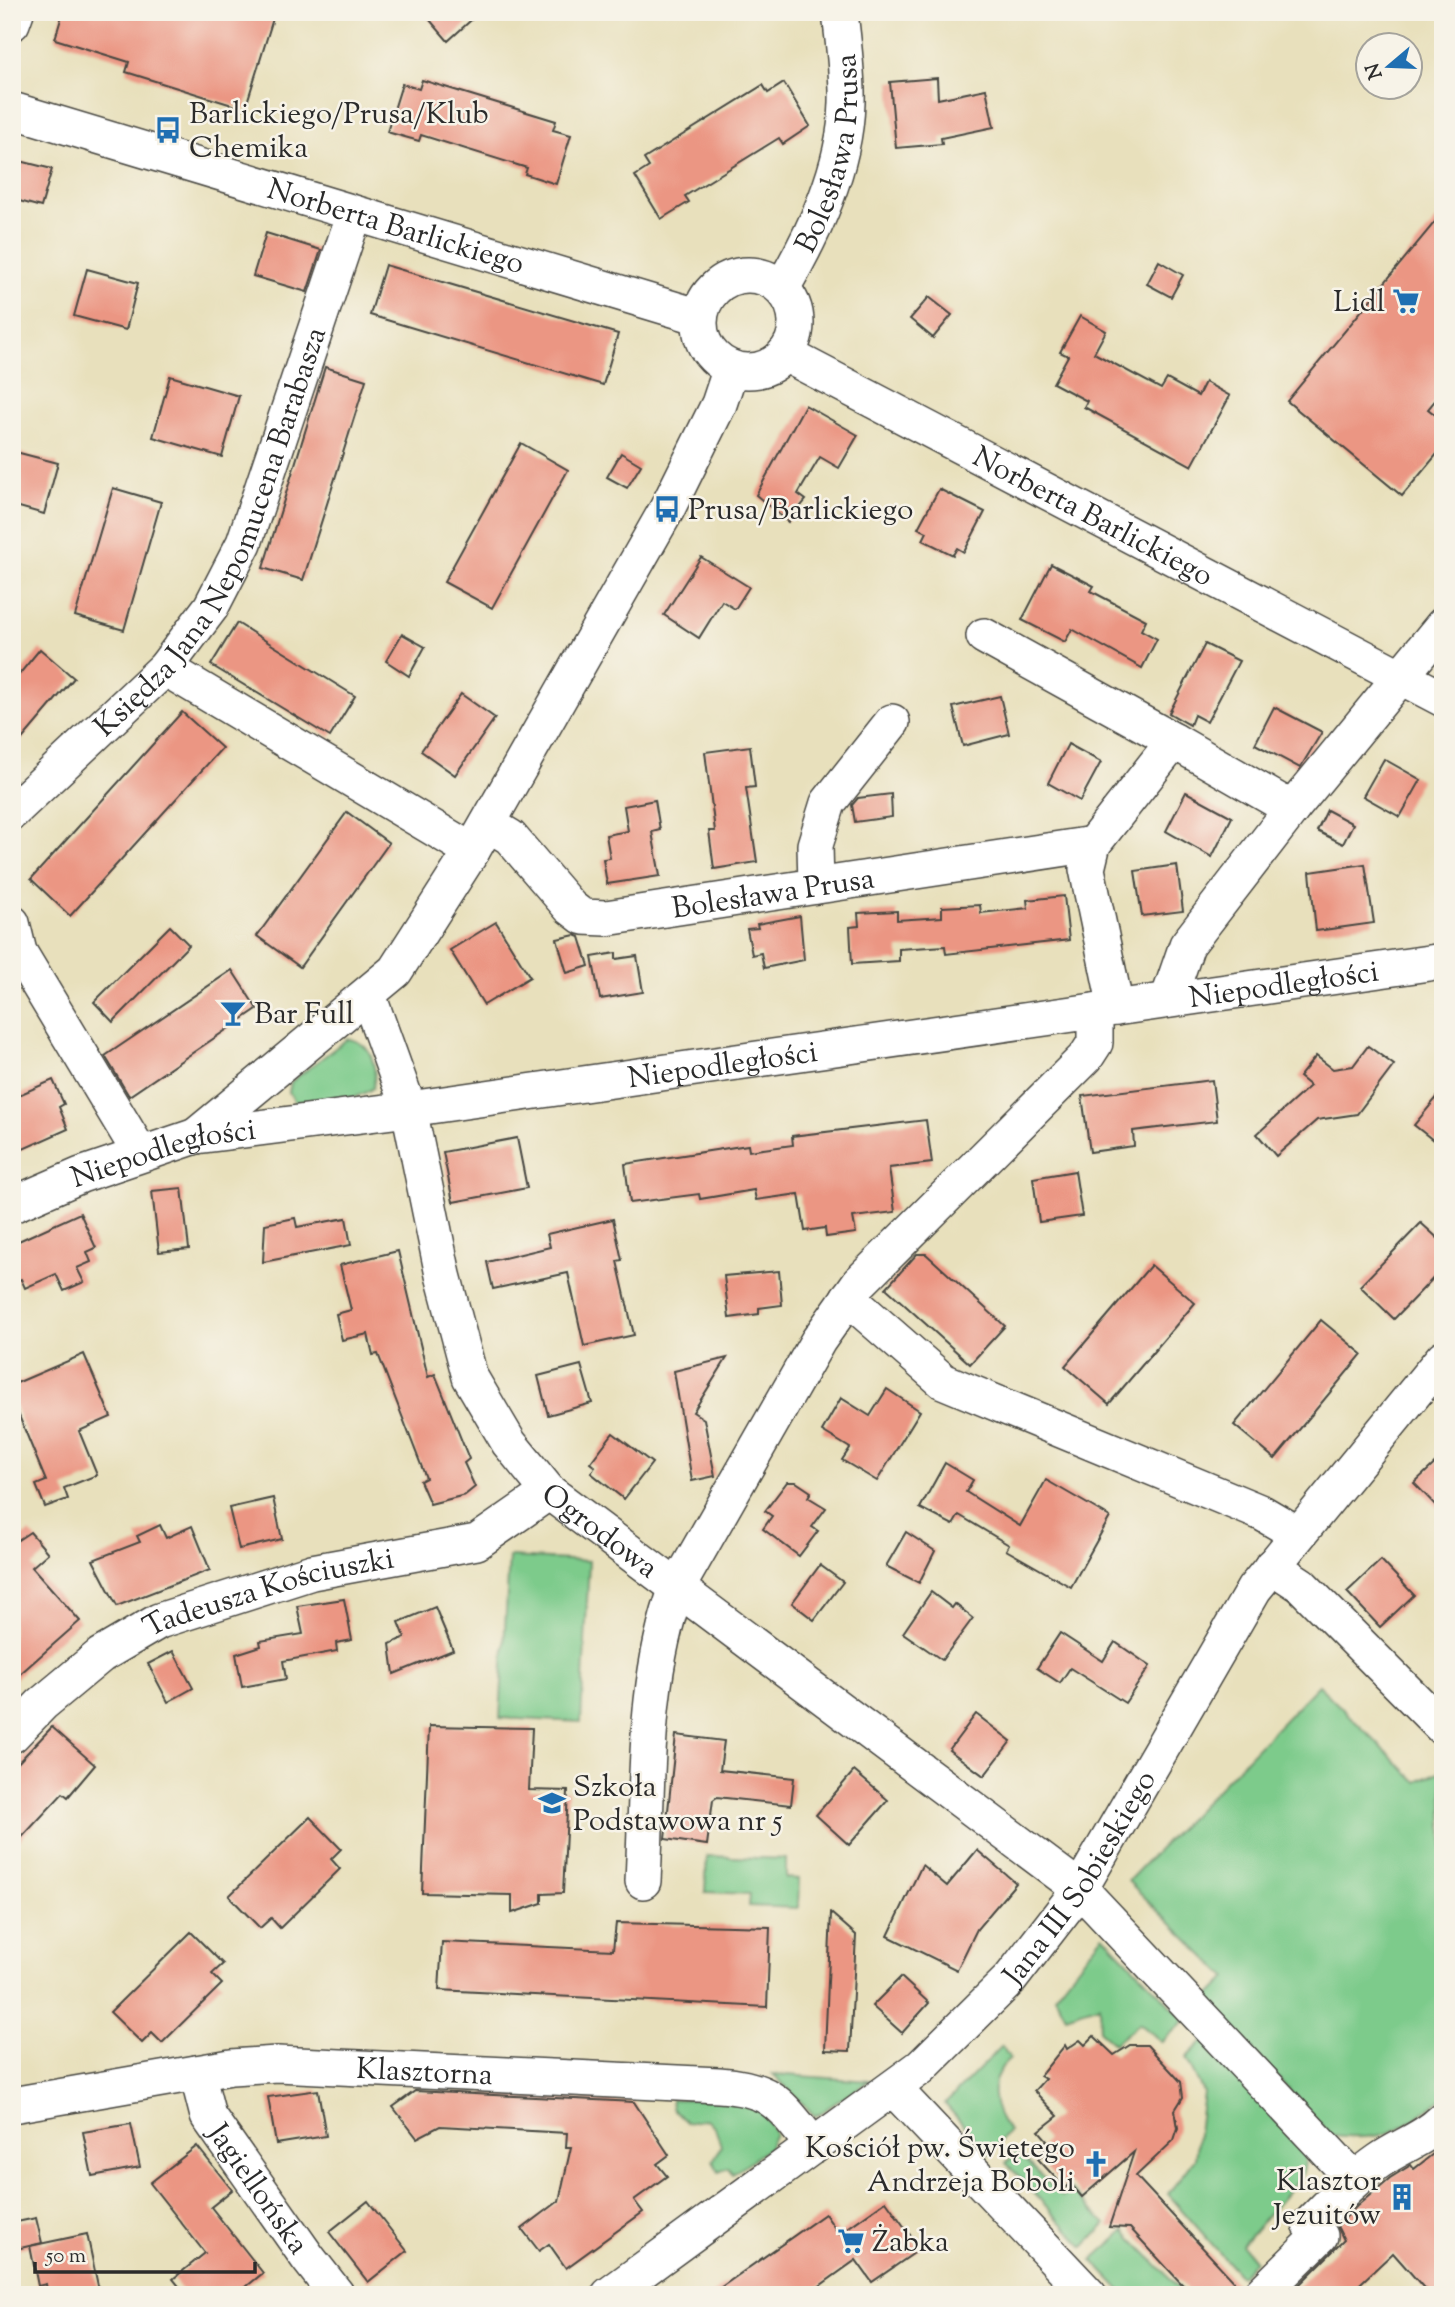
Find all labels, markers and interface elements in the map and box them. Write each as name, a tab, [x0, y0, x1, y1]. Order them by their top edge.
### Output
north arrow	[1354, 32, 1424, 102]
street label: Bolesława Prusa	[786, 52, 871, 261]
text: N	[1360, 59, 1391, 82]
place label: Barlickiego/Prusa/Klub Chemika	[189, 94, 489, 171]
bus stop icon: Barlickiego/Prusa/Klub Chemika	[153, 115, 183, 145]
street label: Norberta Barlickiego	[262, 169, 529, 287]
place label: Lidl	[1333, 282, 1385, 325]
supermarket icon: Lidl	[1391, 286, 1421, 316]
street label: Księdza Jana Nepomucena Barabasza	[85, 322, 339, 748]
street label: Norberta Barlickiego	[964, 437, 1220, 599]
place label: Prusa/Barlickiego	[688, 490, 913, 533]
bus stop icon: Prusa/Barlickiego	[652, 494, 682, 524]
street label: Bolesława Prusa	[669, 858, 878, 932]
street label: Niepodległości	[1186, 951, 1382, 1021]
place label: Bar Full	[254, 994, 354, 1037]
bar icon: Bar Full	[218, 998, 248, 1028]
street label: Niepodległości	[625, 1032, 820, 1101]
street label: Niepodległości	[66, 1110, 258, 1201]
street label: Ogrodowa	[531, 1474, 666, 1590]
street label: Tadeusza Kościuszki	[136, 1538, 398, 1650]
street label: Jana III Sobieskiego	[993, 1763, 1168, 1997]
place label: Szkoła Podstawowa nr 5	[573, 1767, 783, 1844]
school or university icon: Szkoła Podstawowa nr 5	[537, 1788, 567, 1818]
street label: Klasztorna	[355, 2049, 494, 2098]
street label: Jagiellońska	[195, 2114, 318, 2264]
place label: Kościół pw. Świętego Andrzeja Boboli	[805, 2128, 1075, 2205]
church icon: Kościół pw. Świętego Andrzeja Boboli	[1081, 2149, 1111, 2179]
place label: Klasztor Jezuitów	[1271, 2161, 1381, 2238]
building icon: Klasztor Jezuitów	[1387, 2182, 1417, 2212]
place label: Żabka	[872, 2222, 949, 2265]
supermarket icon: Żabka	[836, 2226, 866, 2256]
scale bar	[35, 2230, 256, 2274]
text: 50 m	[45, 2242, 86, 2272]

